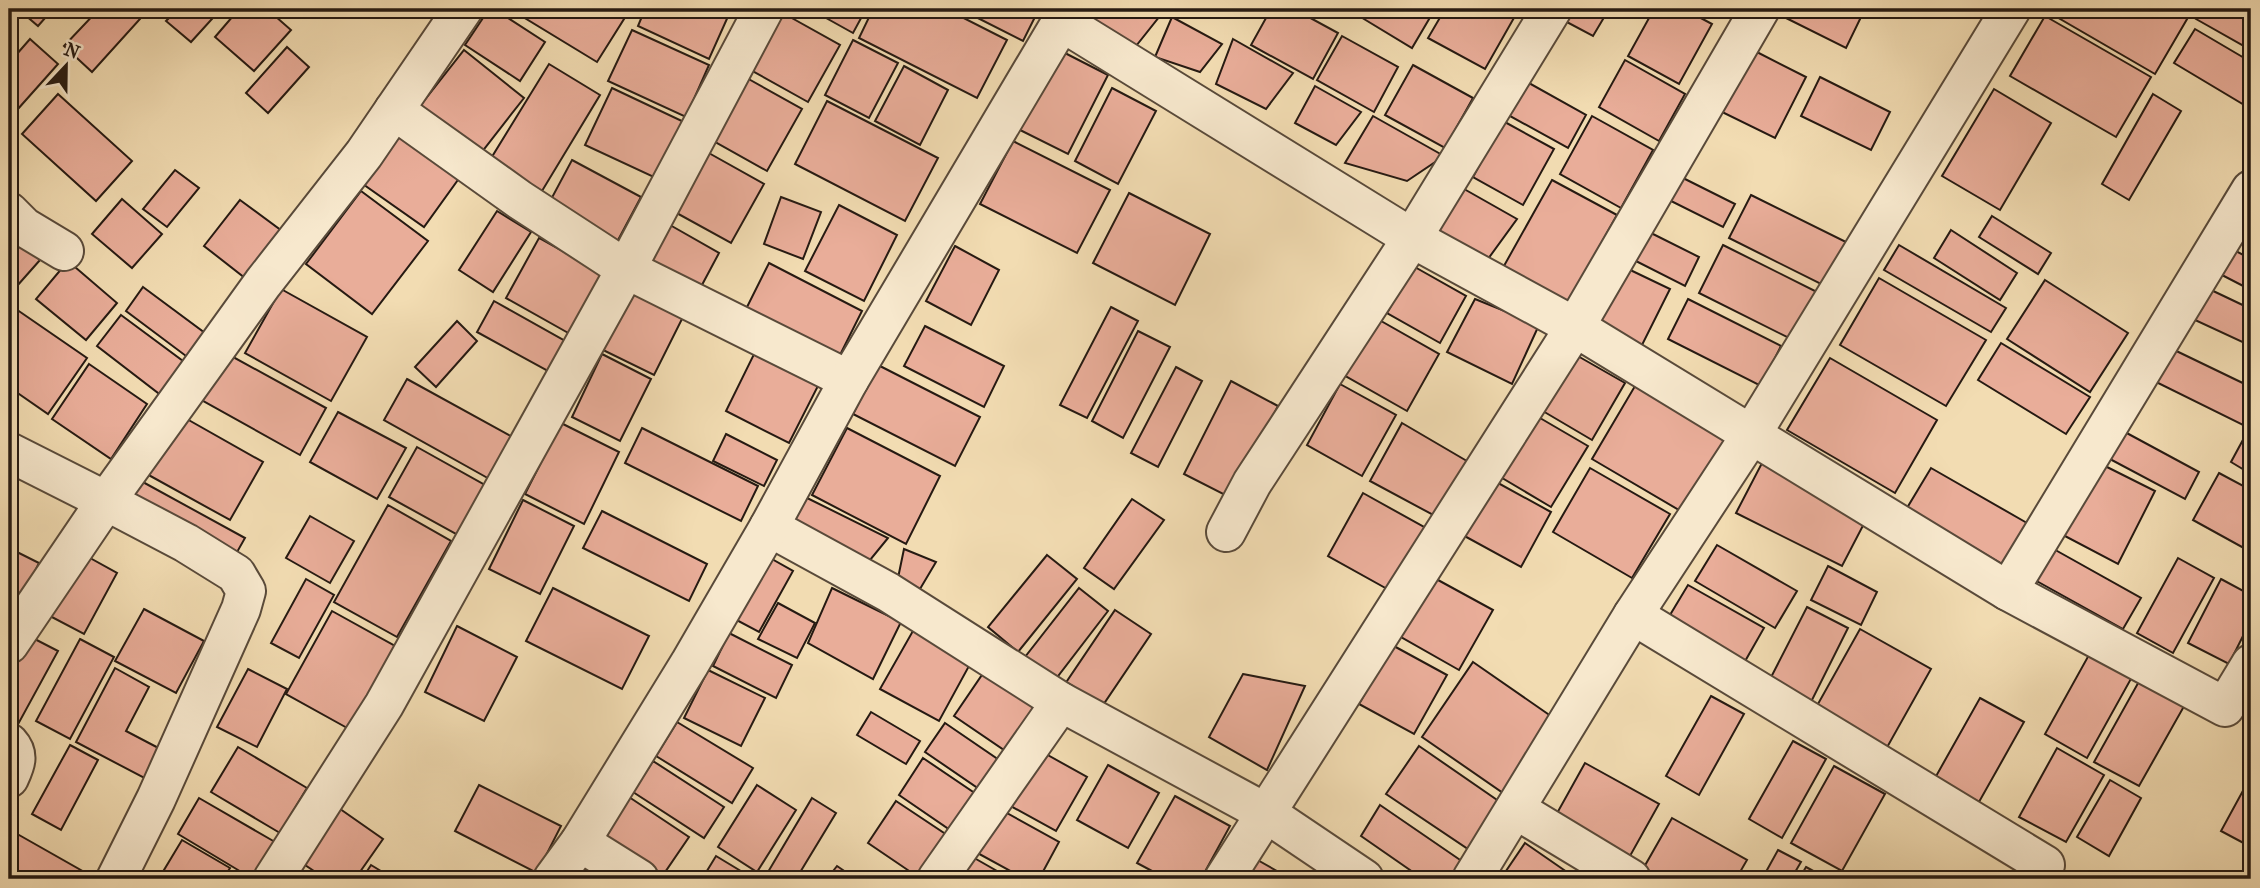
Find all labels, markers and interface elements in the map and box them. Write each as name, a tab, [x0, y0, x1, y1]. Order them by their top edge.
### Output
north arrow	[32, 32, 102, 102]
text: N	[61, 38, 83, 64]

